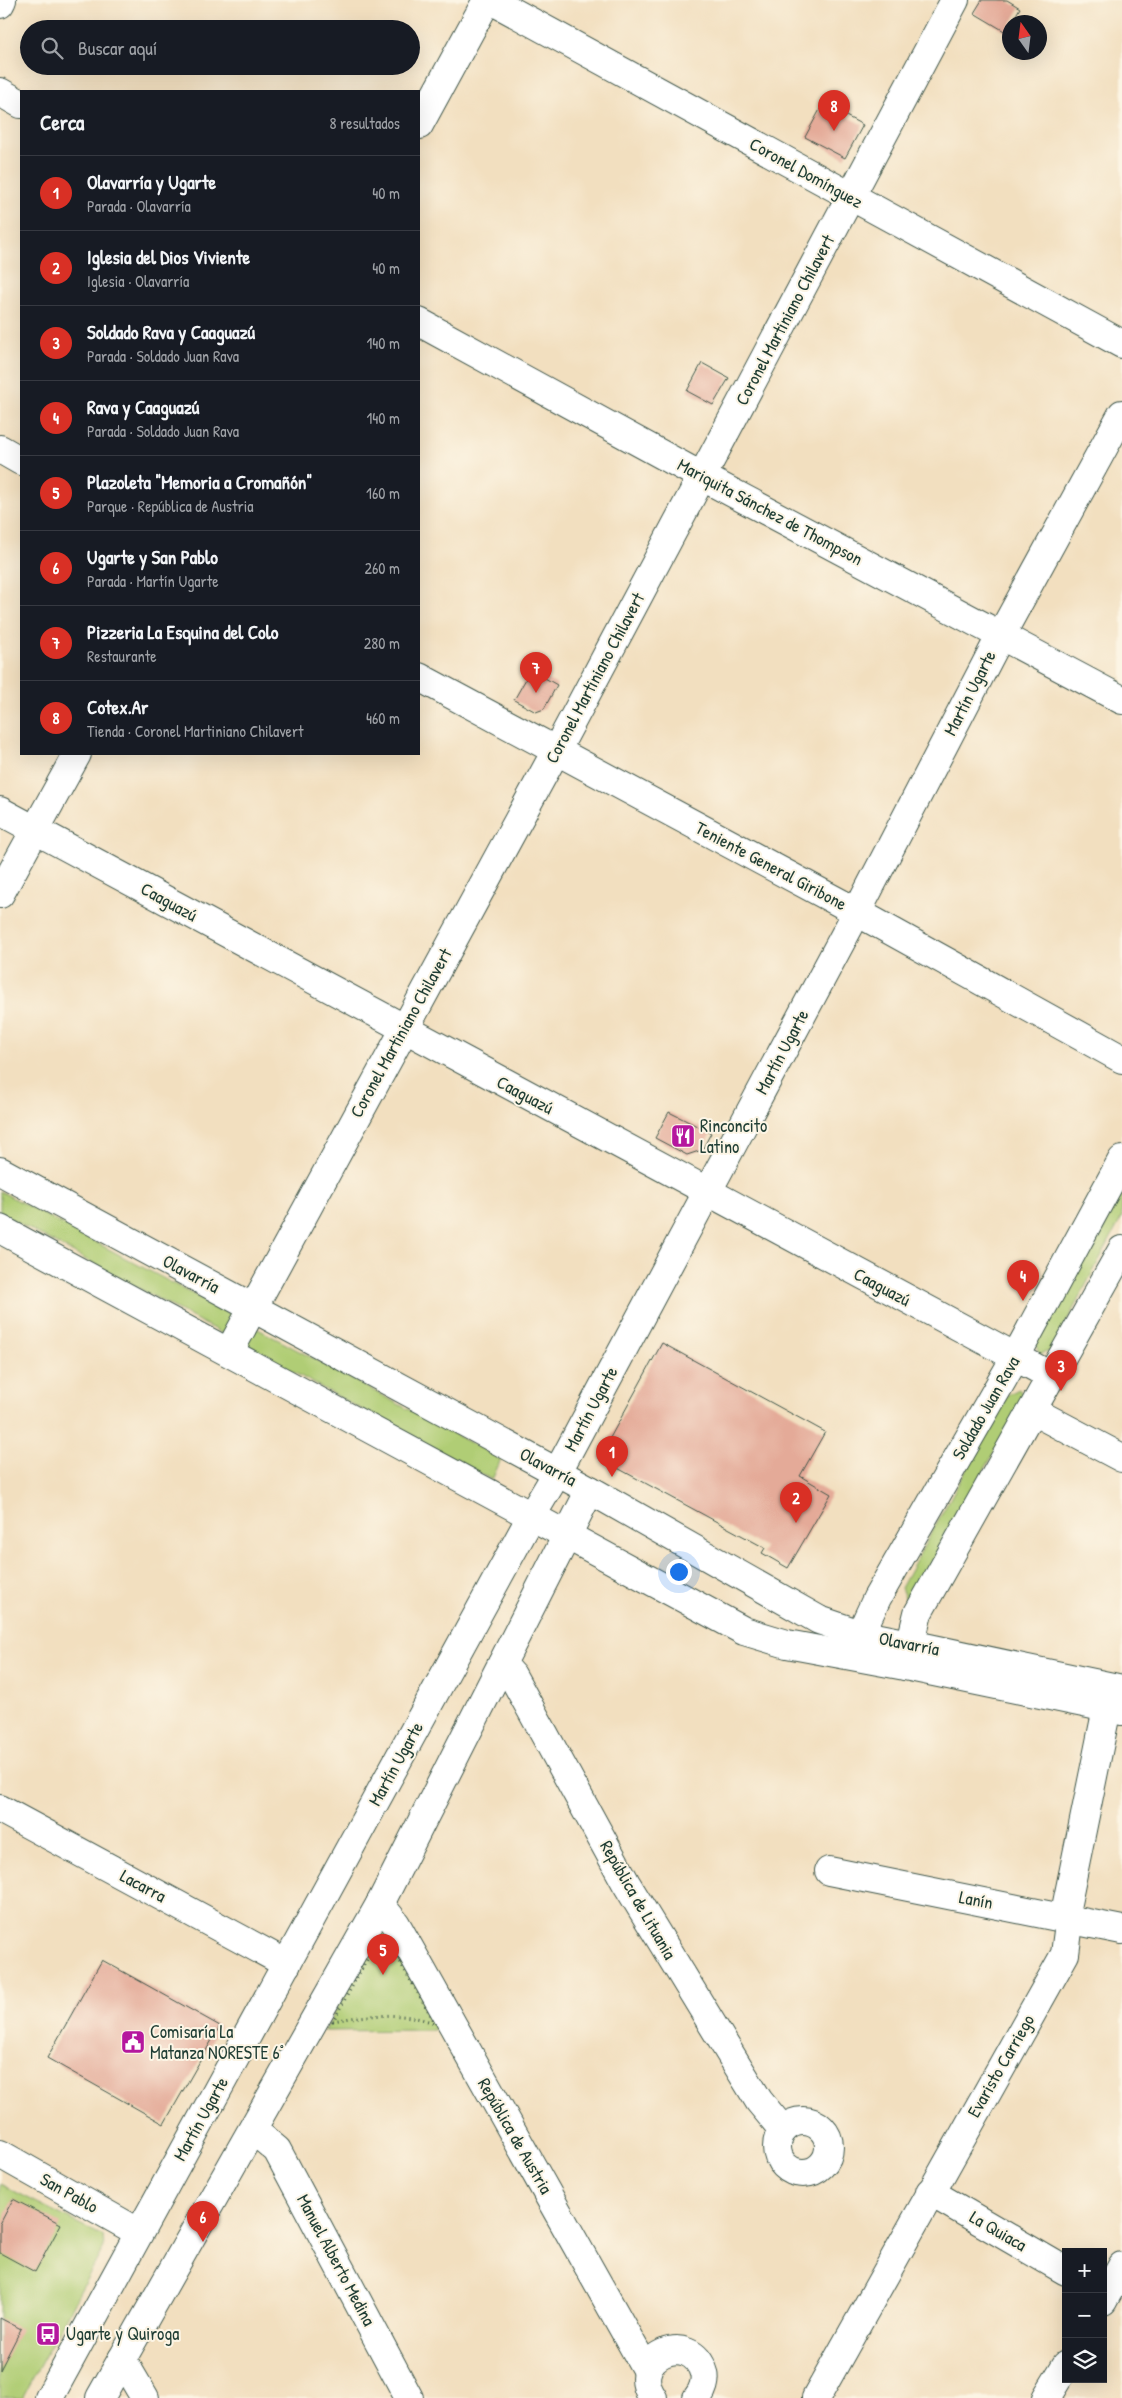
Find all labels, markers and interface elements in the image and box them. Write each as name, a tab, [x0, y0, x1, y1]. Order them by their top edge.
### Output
north arrow	[1002, 15, 1047, 60]
search box	[20, 20, 420, 75]
icon: search	[38, 34, 66, 62]
text: Buscar aquí	[78, 35, 157, 61]
pin: 8	[818, 90, 850, 131]
text: Cerca	[40, 108, 84, 137]
text: 8 resultados	[329, 112, 400, 134]
street label: Coronel Domínguez	[745, 131, 868, 214]
text: Olavarría y Ugarte	[87, 169, 216, 195]
text: 1	[53, 182, 59, 204]
text: 40 m	[372, 182, 400, 204]
text: Parada · Olavarría	[87, 195, 191, 217]
street label: Coronel Martiniano Chilavert	[729, 229, 841, 410]
text: Iglesia del Dios Viviente	[87, 244, 250, 270]
text: 2	[52, 257, 60, 279]
text: 40 m	[372, 257, 400, 279]
text: Iglesia · Olavarría	[87, 270, 189, 292]
text: Soldado Rava y Caaguazú	[87, 319, 255, 345]
text: 3	[52, 332, 60, 354]
text: 140 m	[366, 332, 400, 354]
text: Parada · Soldado Juan Rava	[87, 345, 239, 367]
text: Rava y Caaguazú	[87, 394, 199, 420]
text: 4	[53, 407, 59, 429]
text: 140 m	[366, 407, 400, 429]
text: Parada · Soldado Juan Rava	[87, 420, 239, 442]
street label: Mariquita Sánchez de Thompson	[673, 452, 867, 571]
text: Plazoleta "Memoria a Cromañón"	[87, 469, 312, 495]
text: 5	[53, 482, 59, 504]
text: 160 m	[366, 482, 400, 504]
text: Parque · República de Austria	[87, 495, 254, 517]
text: Ugarte y San Pablo	[87, 544, 218, 570]
text: 6	[53, 557, 59, 579]
text: 260 m	[364, 557, 400, 579]
text: Parada · Martín Ugarte	[87, 570, 219, 592]
street label: Coronel Martiniano Chilavert	[539, 587, 651, 768]
text: Pizzeria La Esquina del Colo	[87, 619, 278, 645]
text: 7	[52, 632, 60, 654]
text: 280 m	[364, 632, 400, 654]
text: Restaurante	[87, 645, 157, 667]
street label: Martín Ugarte	[937, 646, 1002, 740]
pin: 7	[520, 652, 552, 693]
text: Cotex.Ar	[87, 694, 148, 720]
text: 8	[53, 707, 59, 729]
text: 460 m	[366, 707, 400, 729]
text: Tienda · Coronel Martiniano Chilavert	[87, 720, 304, 742]
street label: Teniente General Giribone	[691, 815, 851, 916]
street label: Caaguazú	[136, 876, 202, 927]
street label: Coronel Martiniano Chilavert	[344, 943, 458, 1122]
street label: Martín Ugarte	[749, 1005, 814, 1098]
street label: Caaguazú	[492, 1069, 558, 1120]
place label: Rinconcito Latino	[700, 1113, 767, 1159]
restaurant icon: Rinconcito Latino	[670, 1123, 696, 1149]
street label: Olavarría	[158, 1248, 224, 1299]
pin: 4	[1007, 1260, 1039, 1301]
street label: Caaguazú	[849, 1261, 915, 1312]
pin: 3	[1045, 1350, 1077, 1391]
street label: Soldado Juan Rava	[946, 1351, 1025, 1464]
street label: Martín Ugarte	[558, 1362, 623, 1455]
pin: 1	[596, 1436, 628, 1477]
street label: Olavarría	[515, 1441, 581, 1492]
pin: 2	[780, 1482, 812, 1523]
your location	[666, 1559, 692, 1585]
street label: Olavarría	[877, 1625, 941, 1662]
street label: Martín Ugarte	[362, 1717, 429, 1810]
street label: República de Lituania	[594, 1836, 683, 1964]
street label: Lacarra	[116, 1863, 171, 1908]
street label: Lanín	[957, 1884, 995, 1915]
pin: 5	[367, 1934, 399, 1975]
street label: Evaristo Carriego	[961, 2010, 1040, 2122]
place label: Comisaría La Matanza NORESTE 6°	[150, 2019, 284, 2065]
public building icon: Comisaría La Matanza NORESTE 6°	[120, 2029, 146, 2055]
street label: Martín Ugarte	[167, 2072, 234, 2165]
street label: República de Austria	[472, 2073, 559, 2198]
street label: San Pablo	[36, 2166, 103, 2219]
street label: Manuel Alberto Medina	[291, 2189, 382, 2330]
pin: 6	[187, 2201, 219, 2242]
street label: La Quiaca	[965, 2204, 1031, 2257]
map controls	[1062, 2248, 1107, 2383]
button: +	[1062, 2248, 1107, 2293]
button: −	[1062, 2293, 1107, 2338]
bus stop icon: Ugarte y Quiroga	[35, 2321, 61, 2347]
place label: Ugarte y Quiroga	[66, 2321, 179, 2346]
button: layers	[1062, 2338, 1107, 2383]

